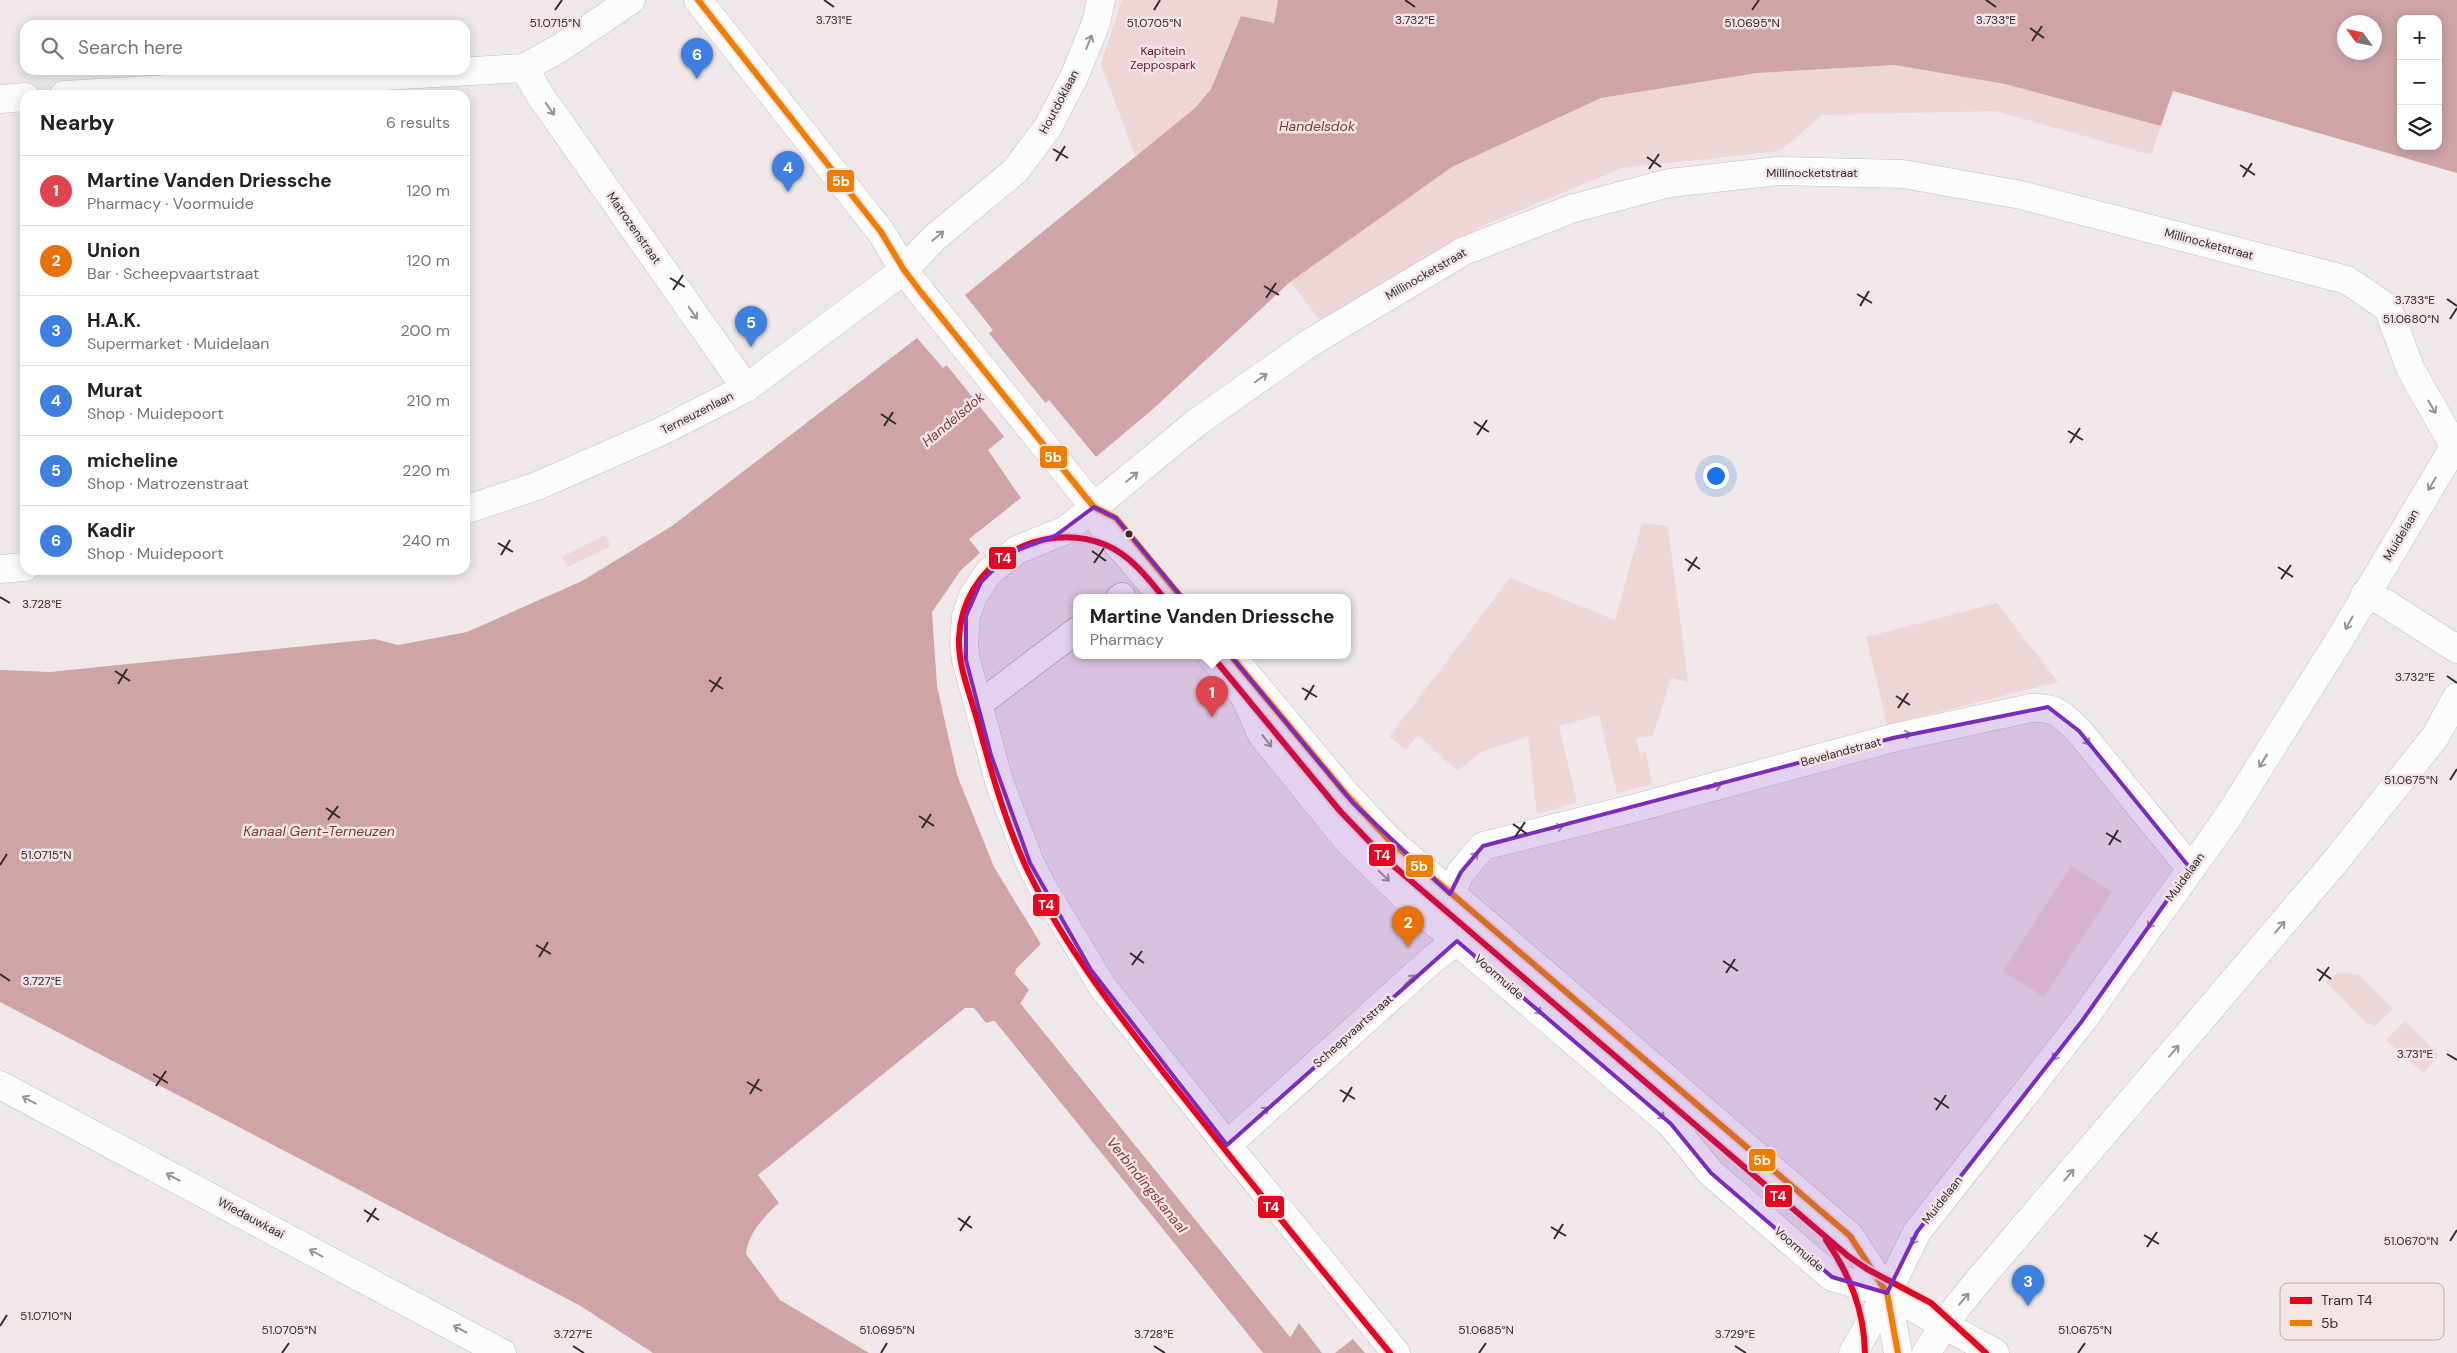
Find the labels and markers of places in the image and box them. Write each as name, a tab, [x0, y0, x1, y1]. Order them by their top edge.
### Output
pin: 6	[681, 38, 713, 79]
pin: 4	[772, 151, 804, 192]
pin: 5	[735, 306, 767, 347]
unlabelled marker	[1124, 529, 1134, 539]
pin: 1	[1196, 676, 1228, 717]
pin: 2	[1392, 906, 1424, 947]
pin: 3	[2012, 1265, 2044, 1306]

